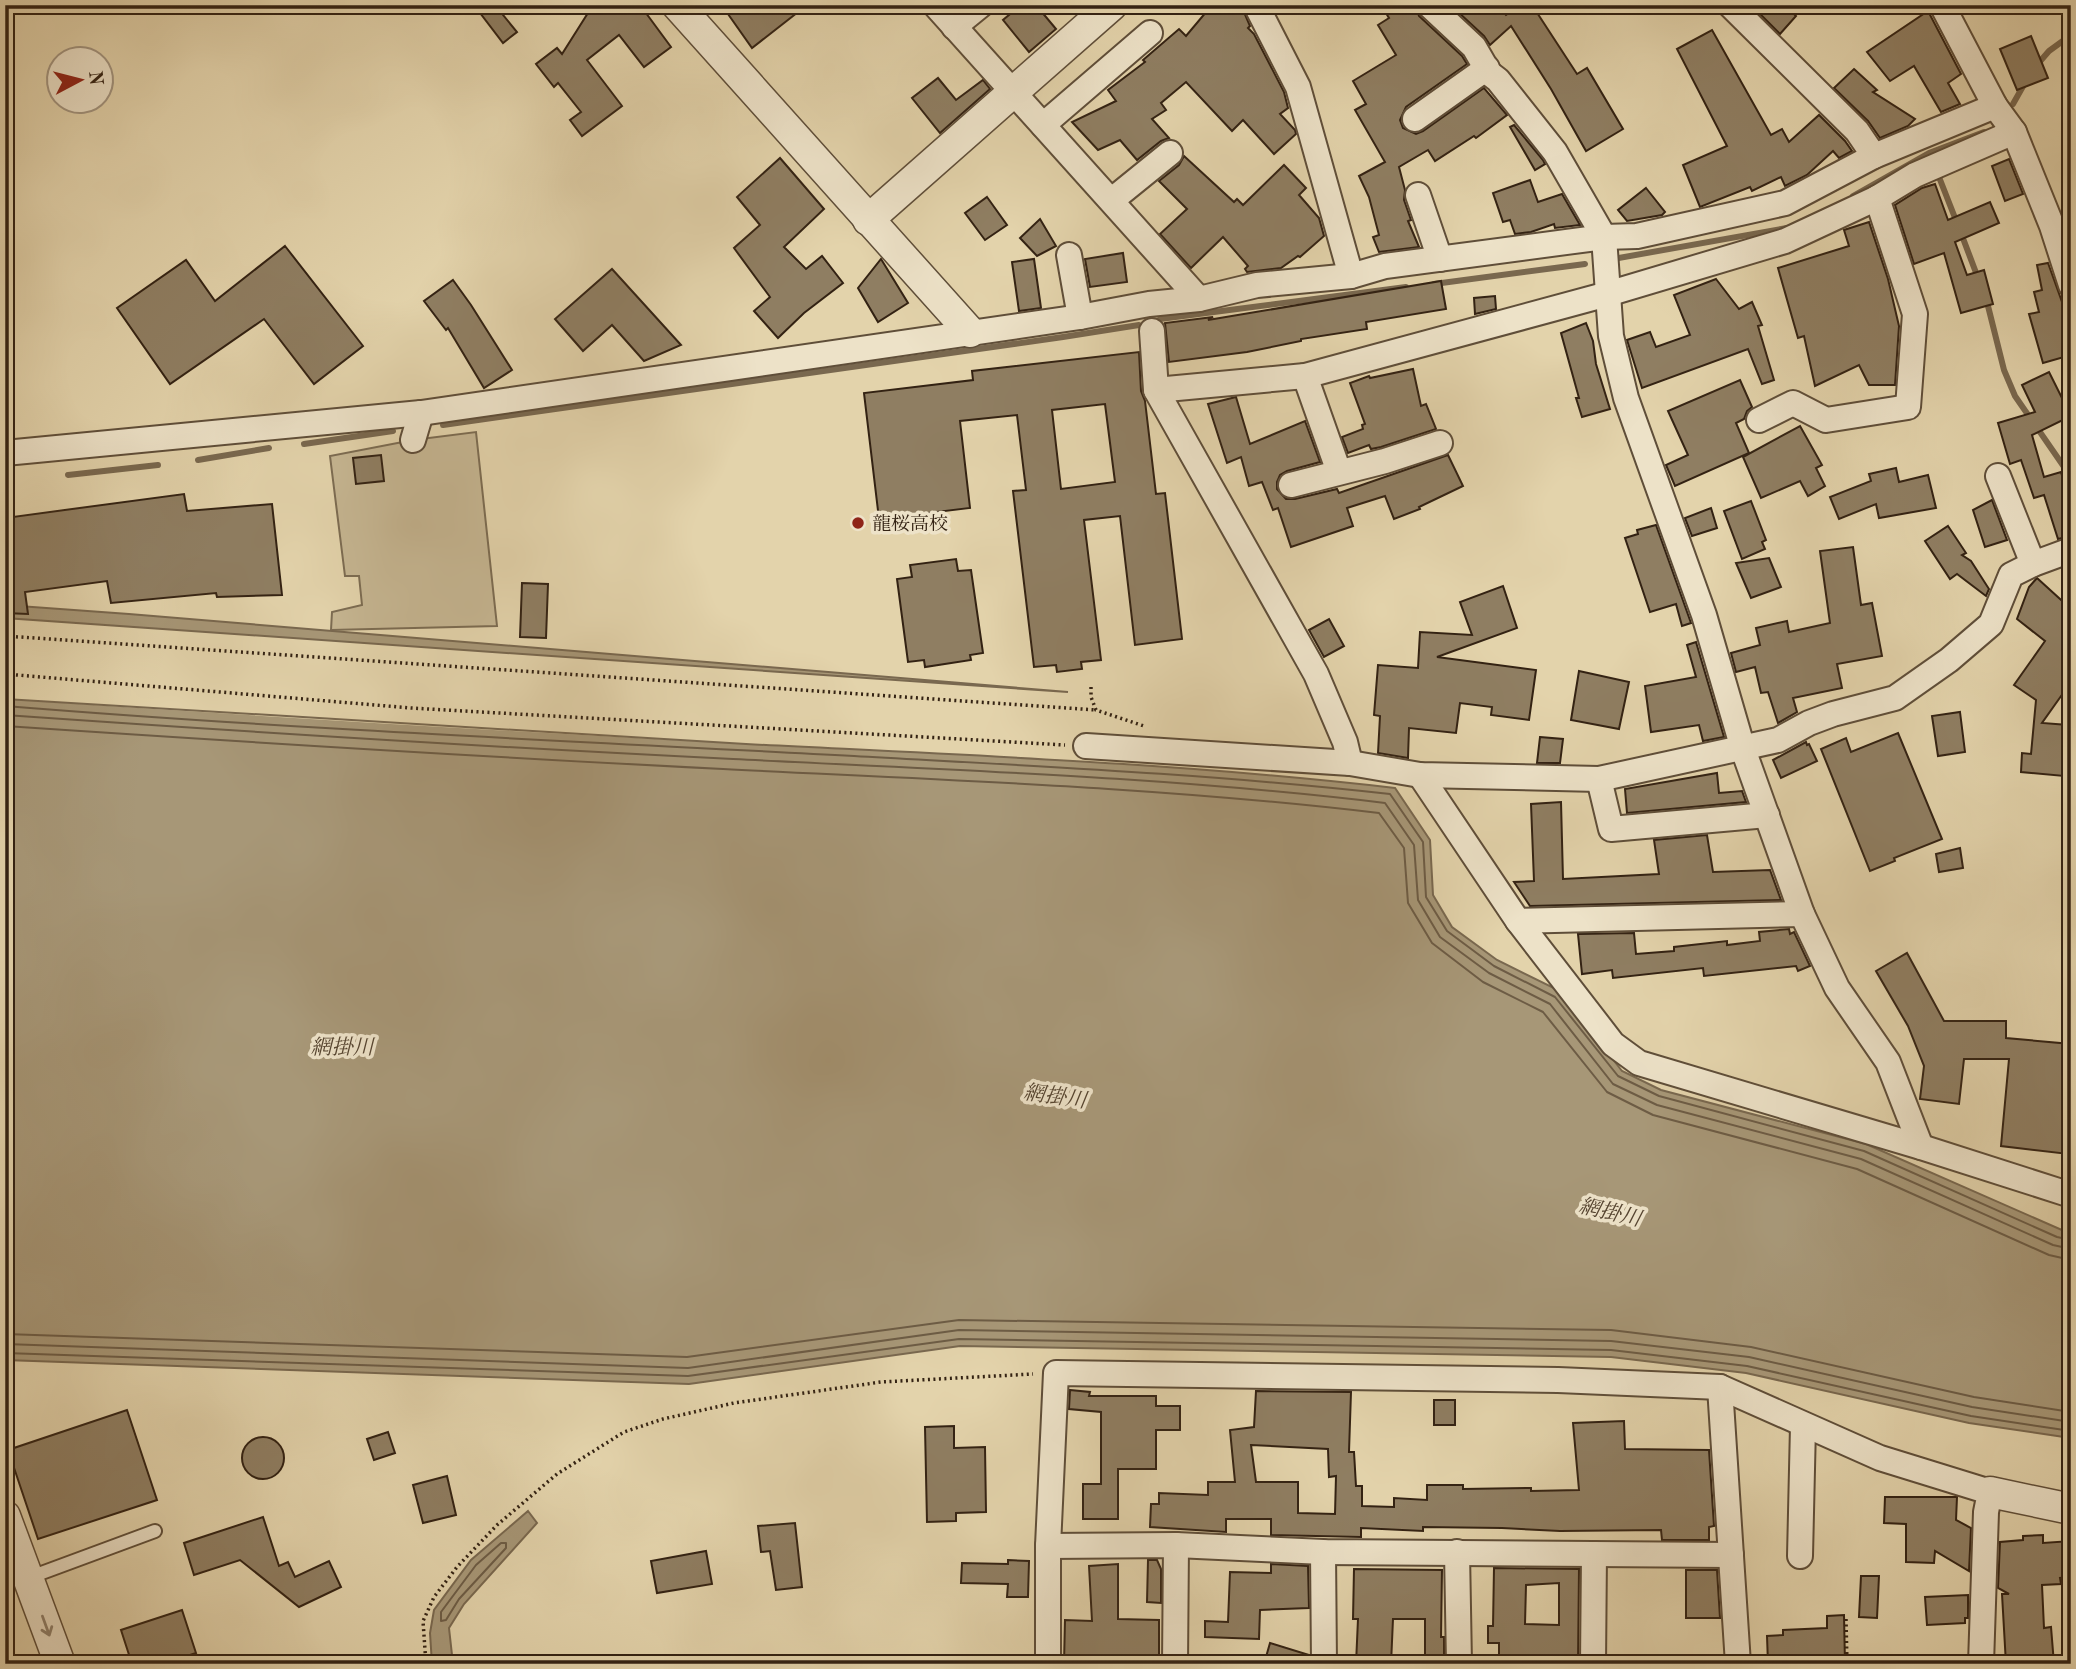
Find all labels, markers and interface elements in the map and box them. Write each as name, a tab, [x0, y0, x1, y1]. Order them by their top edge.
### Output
north arrow	[46, 46, 116, 116]
text: N	[84, 70, 105, 87]
place label: 龍桜高校	[872, 513, 948, 535]
marker: 龍桜高校	[850, 515, 866, 531]
water label: 網掛川	[311, 1036, 375, 1059]
water label: 網掛川	[1022, 1081, 1090, 1113]
water label: 網掛川	[1577, 1194, 1645, 1231]
one-way arrow	[41, 1615, 53, 1637]

